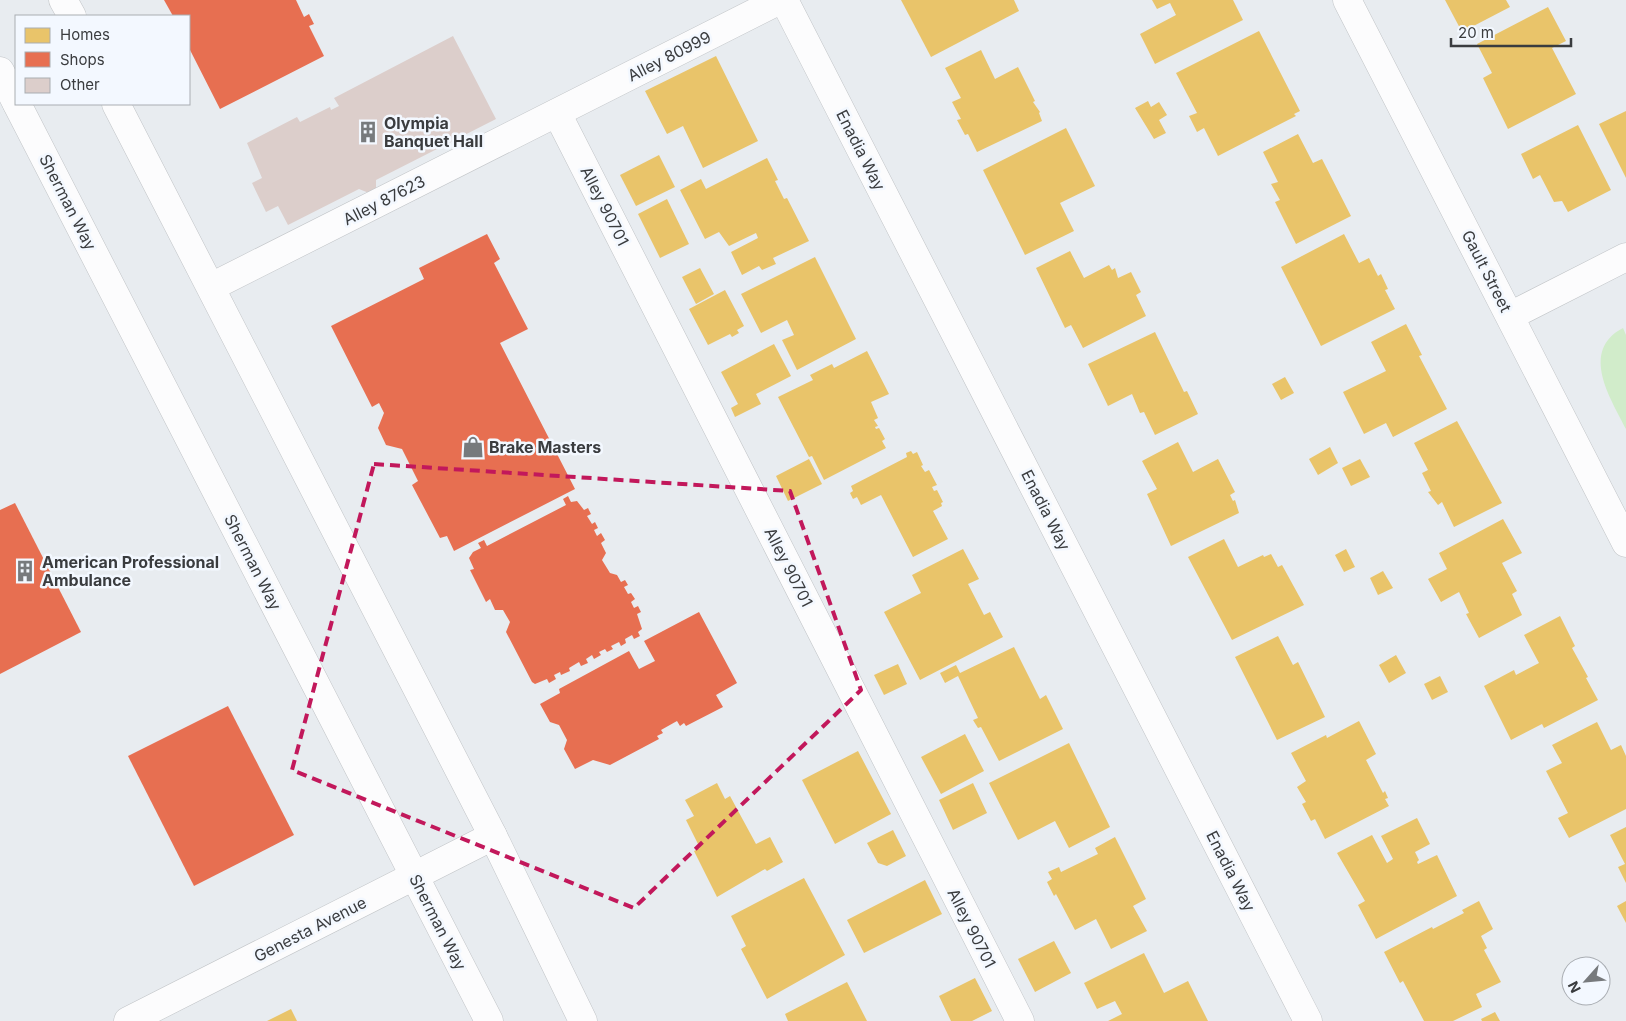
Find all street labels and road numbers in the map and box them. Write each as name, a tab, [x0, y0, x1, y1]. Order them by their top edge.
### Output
street label: Alley 80999	[624, 26, 714, 86]
street label: Enadia Way	[832, 106, 890, 194]
street label: Sherman Way	[35, 151, 101, 253]
street label: Alley 90701	[576, 163, 634, 249]
street label: Alley 87623	[340, 171, 428, 229]
street label: Gault Street	[1458, 227, 1516, 315]
street label: Enadia Way	[1017, 466, 1075, 554]
street label: Sherman Way	[220, 511, 286, 613]
street label: Alley 90701	[760, 524, 818, 610]
street label: Enadia Way	[1202, 827, 1260, 915]
street label: Sherman Way	[405, 871, 471, 973]
street label: Alley 90701	[943, 885, 1001, 971]
street label: Genesta Avenue	[250, 892, 370, 966]

